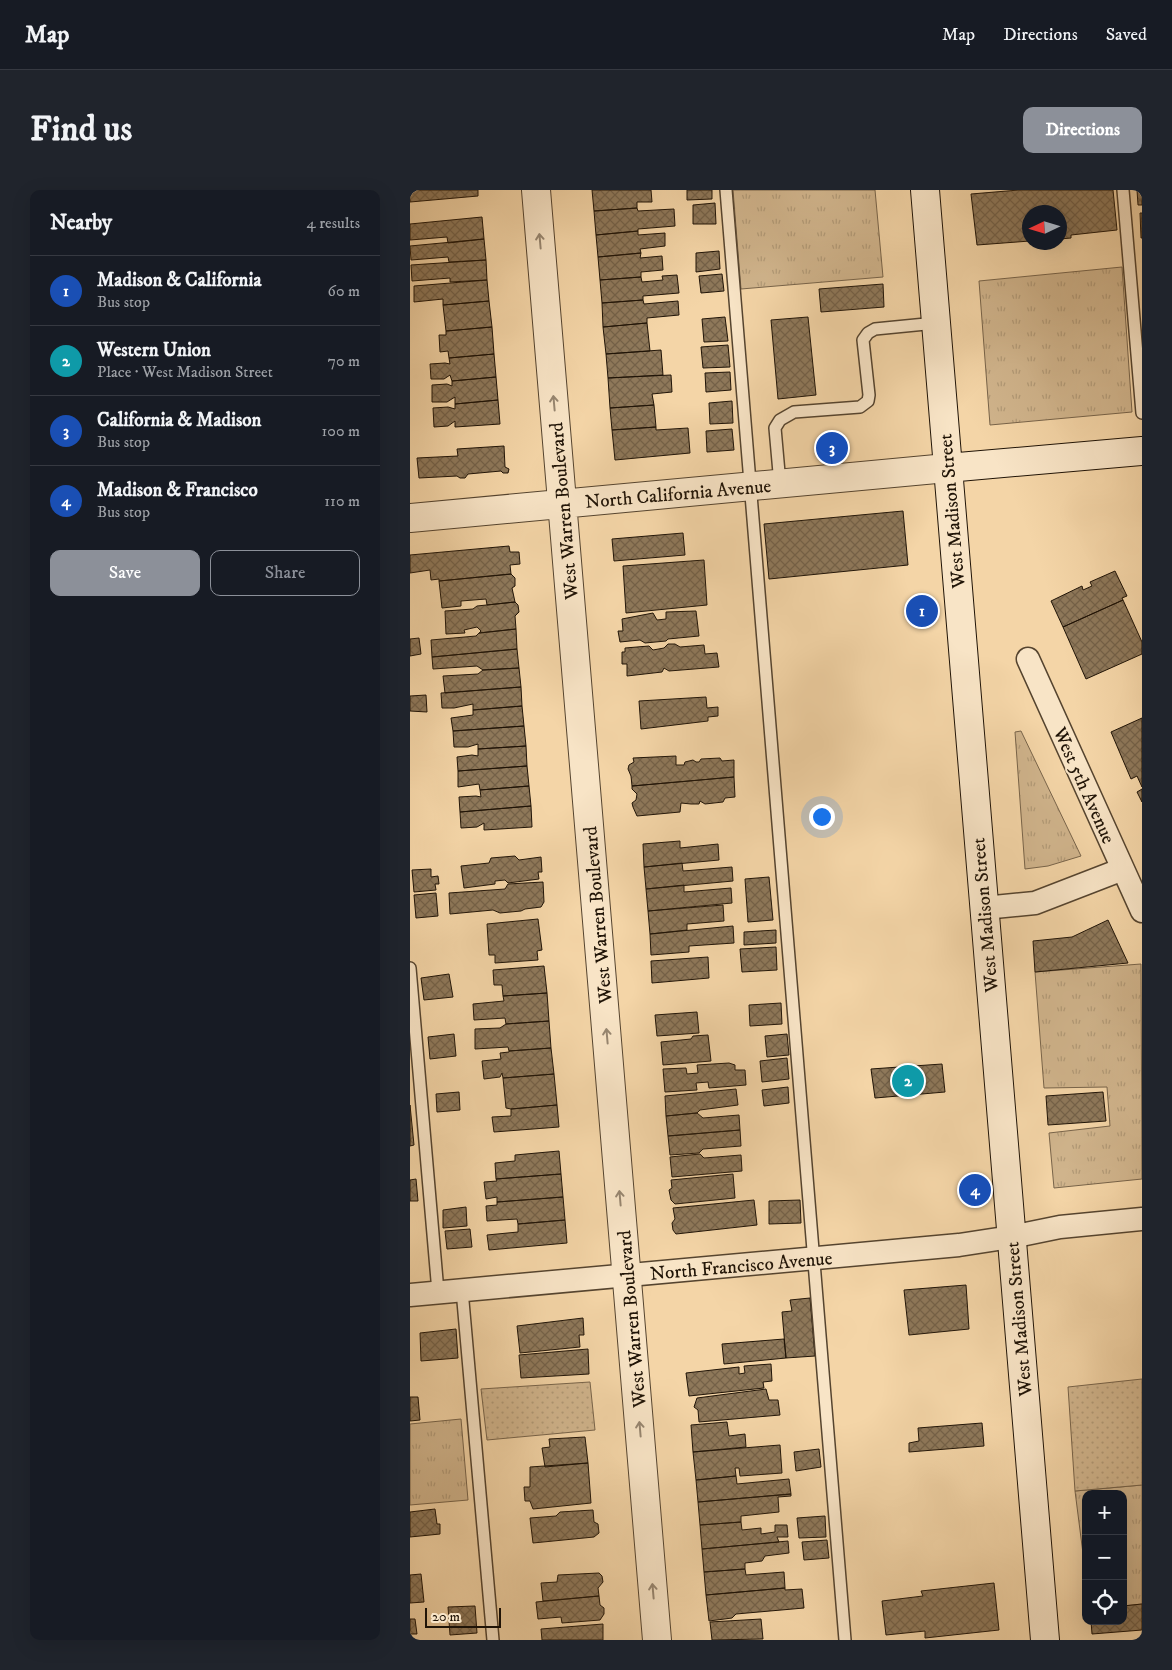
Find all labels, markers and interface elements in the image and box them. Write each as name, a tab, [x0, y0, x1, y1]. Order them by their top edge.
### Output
text: Map	[25, 20, 69, 50]
text: Map	[942, 24, 975, 46]
text: Directions	[1003, 24, 1078, 46]
text: Saved	[1106, 24, 1147, 46]
button: Directions	[1023, 107, 1142, 153]
text: Find us	[30, 108, 132, 152]
north arrow	[1022, 205, 1067, 250]
text: Nearby	[50, 210, 112, 236]
text: 4 results	[307, 213, 360, 233]
one-way arrow	[536, 233, 545, 249]
text: Madison & California	[97, 269, 262, 292]
text: 1	[63, 281, 69, 301]
text: 60 m	[328, 281, 360, 301]
text: Bus stop	[97, 292, 150, 312]
text: Western Union	[97, 339, 211, 362]
text: 2	[62, 351, 70, 371]
text: 70 m	[328, 351, 360, 371]
text: Place · West Madison Street	[97, 362, 273, 382]
one-way arrow	[549, 395, 559, 411]
text: California & Madison	[97, 409, 262, 432]
text: 3	[63, 421, 69, 441]
text: 100 m	[322, 421, 360, 441]
street label: West Warren Boulevard	[545, 421, 584, 602]
pin: 3	[816, 429, 848, 467]
text: Bus stop	[97, 432, 150, 452]
street label: West Madison Street	[934, 433, 971, 590]
street label: North California Avenue	[584, 475, 772, 514]
text: Madison & Francisco	[97, 479, 258, 502]
text: 4	[61, 491, 71, 511]
text: 110 m	[324, 491, 360, 511]
text: Bus stop	[97, 502, 150, 522]
button: Save	[50, 550, 200, 596]
button: Share	[210, 550, 360, 596]
pin: 1	[906, 592, 938, 630]
street label: West 5th Avenue	[1047, 723, 1120, 848]
your location	[809, 804, 835, 830]
street label: West Warren Boulevard	[579, 825, 618, 1006]
street label: West Madison Street	[967, 837, 1004, 994]
one-way arrow	[602, 1028, 612, 1044]
pin: 2	[892, 1062, 924, 1100]
pin: 4	[959, 1171, 991, 1209]
one-way arrow	[616, 1190, 625, 1206]
street label: West Warren Boulevard	[613, 1229, 652, 1410]
street label: West Madison Street	[1001, 1241, 1038, 1398]
street label: North Francisco Avenue	[649, 1247, 833, 1286]
one-way arrow	[635, 1422, 644, 1438]
map controls	[1082, 1490, 1127, 1625]
button: +	[1082, 1490, 1127, 1535]
button: −	[1082, 1535, 1127, 1580]
button: locate	[1082, 1580, 1127, 1625]
one-way arrow	[649, 1584, 658, 1600]
scale bar	[425, 1605, 501, 1628]
text: 20 m	[432, 1608, 460, 1626]

